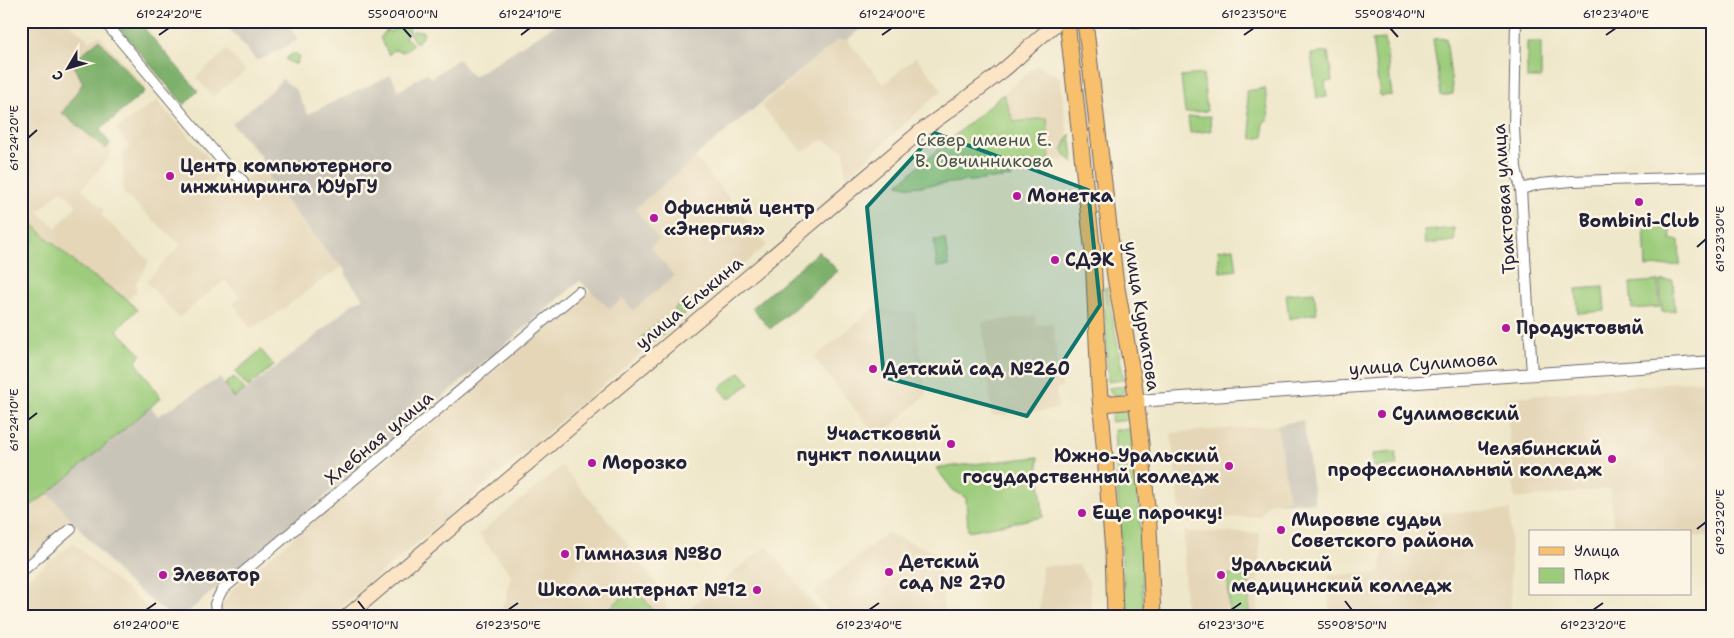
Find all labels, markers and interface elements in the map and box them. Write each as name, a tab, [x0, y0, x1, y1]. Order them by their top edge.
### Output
text: 61°24'20"E	[136, 6, 202, 22]
text: 55°09'00"N	[368, 6, 438, 22]
text: 61°24'10"E	[498, 6, 562, 22]
text: 61°24'00"E	[859, 6, 925, 22]
text: 61°23'50"E	[1221, 6, 1287, 22]
text: 55°08'40"N	[1355, 6, 1425, 22]
text: 61°23'40"E	[1583, 6, 1649, 22]
north arrow	[42, 42, 92, 92]
text: С	[48, 67, 67, 85]
text: 61°24'20"E	[6, 105, 22, 171]
street label: Трактовая улица	[1487, 123, 1521, 275]
park label: Сквер имени Е. В. Овчинникова	[915, 128, 1053, 173]
place label: Центр компьютерного инжиниринга ЮУрГУ	[180, 154, 392, 199]
marker: Центр компьютерного инжиниринга ЮУрГУ	[164, 170, 176, 182]
place label: Монетка	[1027, 184, 1114, 208]
marker: Монетка	[1011, 190, 1023, 202]
place label: Офисный центр «Энергия»	[664, 196, 815, 241]
marker: Bombini-Club	[1633, 196, 1645, 208]
text: 61°23'30"E	[1712, 206, 1728, 272]
place label: Bombini-Club	[1579, 209, 1699, 233]
marker: Офисный центр «Энергия»	[648, 212, 660, 224]
street label: улица Курчатова	[1118, 239, 1166, 393]
place label: СДЭК	[1065, 248, 1115, 272]
street label: улица Елькина	[630, 251, 748, 355]
marker: СДЭК	[1049, 254, 1061, 266]
place label: Продуктовый	[1516, 316, 1644, 340]
marker: Продуктовый	[1500, 322, 1512, 334]
street label: улица Сулимова	[1348, 347, 1498, 381]
place label: Детский сад №260	[883, 357, 1070, 381]
marker: Детский сад №260	[867, 363, 879, 375]
street label: Хлебная улица	[320, 386, 438, 490]
text: 61°24'10"E	[6, 388, 22, 452]
place label: Сулимовский	[1392, 402, 1520, 426]
marker: Сулимовский	[1376, 408, 1388, 420]
place label: Участковый пункт полиции	[796, 422, 942, 467]
place label: Челябинский профессиональный колледж	[1327, 437, 1603, 482]
marker: Участковый пункт полиции	[945, 438, 957, 450]
place label: Южно-Уральский государственный колледж	[962, 444, 1220, 489]
place label: Морозко	[602, 451, 687, 475]
marker: Челябинский профессиональный колледж	[1606, 453, 1618, 465]
marker: Морозко	[586, 457, 598, 469]
marker: Южно-Уральский государственный колледж	[1223, 460, 1235, 472]
text: 61°23'20"E	[1712, 489, 1728, 555]
place label: Еще парочку!	[1092, 501, 1223, 525]
marker: Еще парочку!	[1076, 507, 1088, 519]
place label: Мировые судьи Советского района	[1291, 508, 1474, 553]
marker: Мировые судьи Советского района	[1275, 524, 1287, 536]
legend	[1529, 530, 1692, 596]
text: Улица	[1574, 541, 1620, 561]
place label: Гимназия №80	[575, 542, 722, 566]
marker: Гимназия №80	[559, 548, 571, 560]
place label: Детский сад № 270	[899, 550, 1006, 595]
place label: Уральский медицинский колледж	[1231, 553, 1453, 598]
place label: Элеватор	[173, 563, 260, 587]
text: Парк	[1574, 565, 1610, 585]
marker: Детский сад № 270	[883, 566, 895, 578]
marker: Элеватор	[157, 569, 169, 581]
marker: Уральский медицинский колледж	[1215, 569, 1227, 581]
place label: Школа-интернат №12	[538, 578, 747, 602]
marker: Школа-интернат №12	[751, 584, 763, 596]
text: 61°24'00"E	[113, 617, 179, 633]
text: 55°09'10"N	[331, 617, 399, 633]
text: 61°23'50"E	[475, 617, 541, 633]
text: 61°23'40"E	[836, 617, 902, 633]
text: 61°23'30"E	[1198, 617, 1264, 633]
text: 55°08'50"N	[1317, 617, 1387, 633]
text: 61°23'20"E	[1560, 617, 1626, 633]

